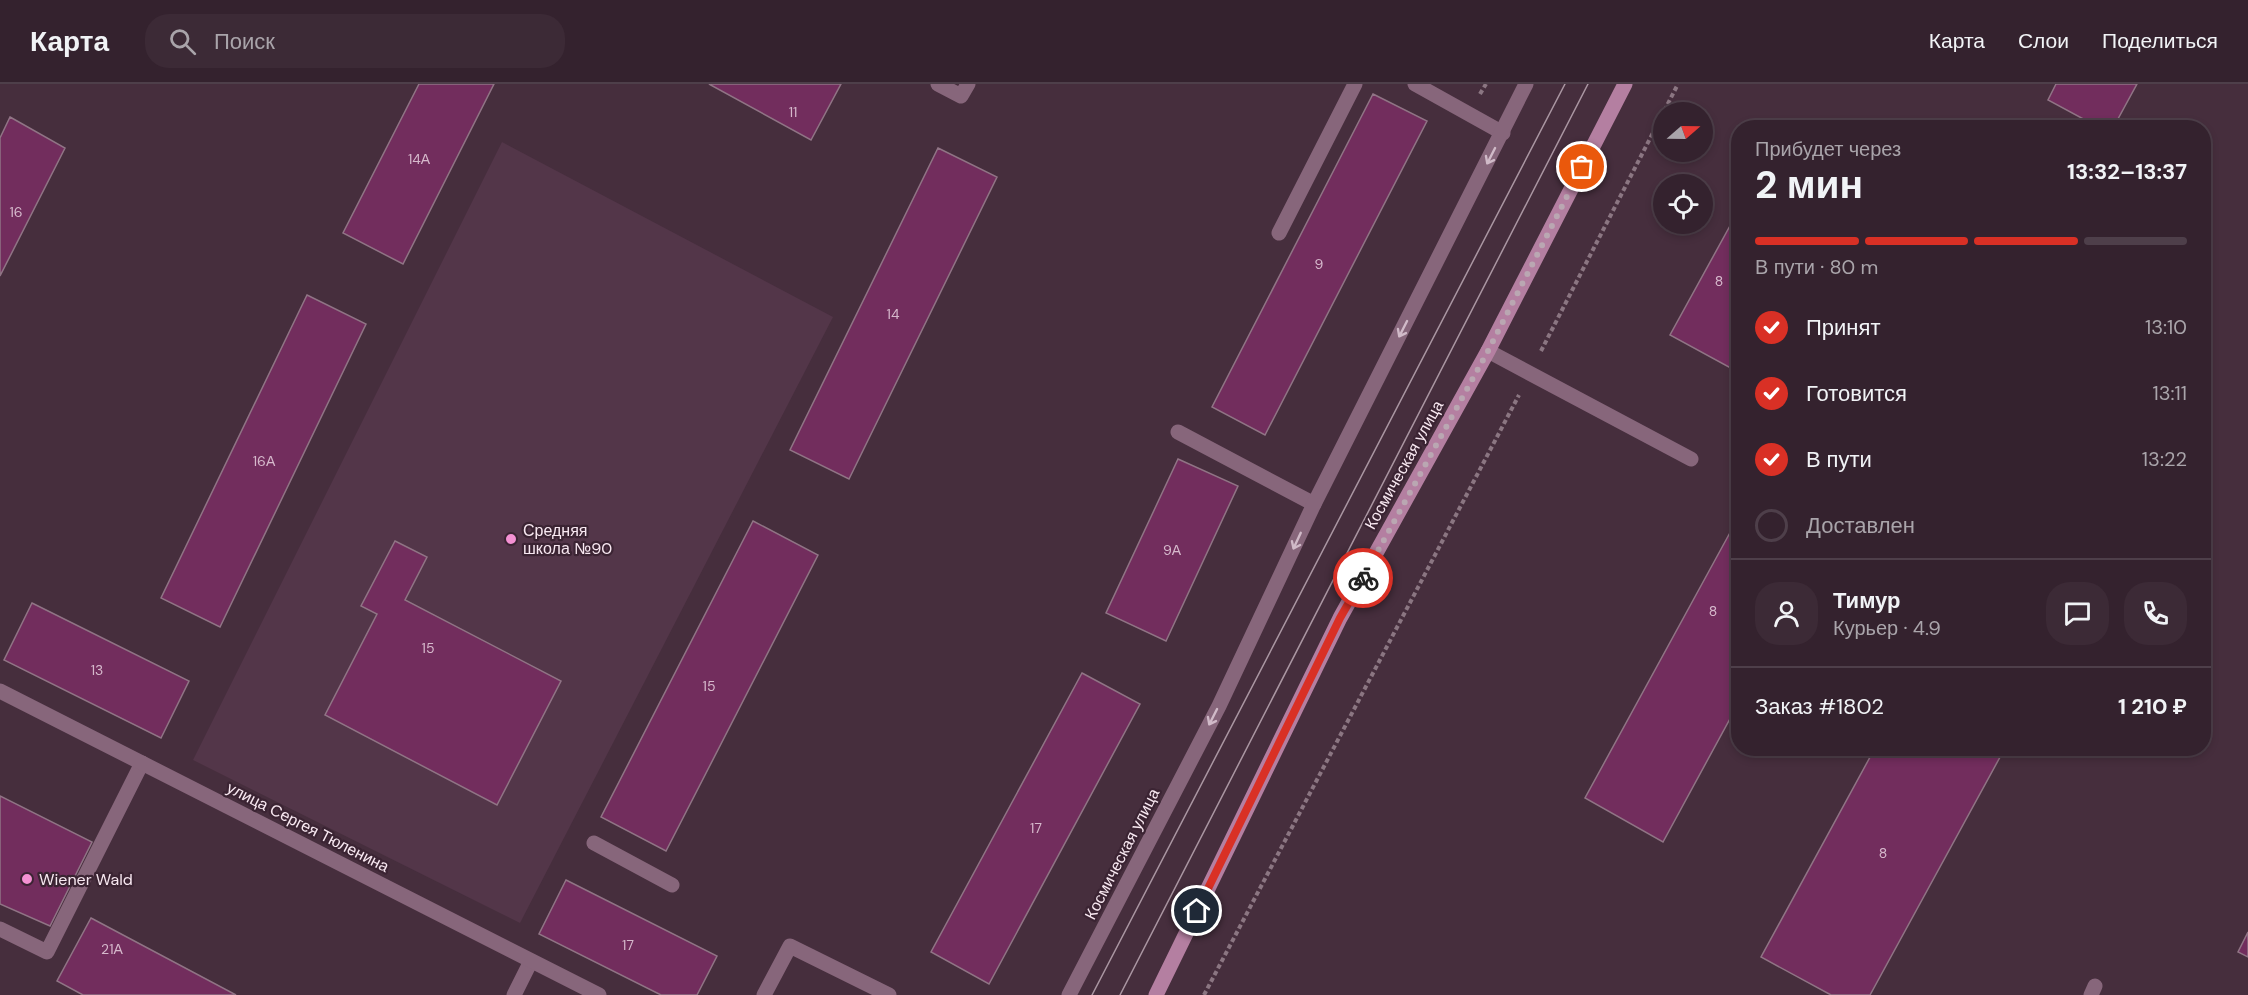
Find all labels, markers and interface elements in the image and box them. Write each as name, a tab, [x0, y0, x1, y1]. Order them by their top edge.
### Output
search box	[145, 14, 565, 68]
text: Карта	[30, 23, 109, 60]
icon: search	[166, 25, 199, 58]
text: Поиск	[214, 27, 275, 56]
text: Карта	[1929, 27, 1985, 55]
text: Слои	[2018, 27, 2069, 55]
text: Поделиться	[2102, 27, 2218, 55]
north arrow	[1653, 102, 1713, 162]
map controls	[1653, 102, 1713, 234]
house number: 11	[789, 103, 797, 121]
text: Прибудет через	[1755, 136, 1901, 162]
pin	[1556, 141, 1607, 192]
one-way arrow	[1485, 146, 1497, 164]
house number: 14А	[408, 150, 431, 168]
icon: bag	[1565, 150, 1598, 183]
text: 13:32–13:37	[2067, 157, 2187, 186]
text: 2 мин	[1755, 159, 1863, 210]
button: locate	[1653, 174, 1713, 234]
house number: 16	[9, 203, 23, 221]
text: В пути · 80 m	[1755, 254, 1878, 280]
house number: 9	[1315, 255, 1324, 273]
house number: 8	[1715, 272, 1723, 290]
house number: 14	[887, 305, 900, 323]
icon: check	[1755, 311, 1788, 344]
text: Принят	[1806, 313, 1880, 342]
text: 13:10	[2145, 314, 2187, 340]
one-way arrow	[1397, 320, 1408, 338]
icon: check	[1755, 377, 1788, 410]
text: Готовится	[1806, 379, 1907, 408]
text: 13:11	[2152, 380, 2187, 406]
street label: Космическая улица	[1360, 397, 1448, 533]
icon: check	[1755, 443, 1788, 476]
text: В пути	[1806, 445, 1872, 474]
text: 13:22	[2142, 446, 2187, 472]
house number: 16А	[253, 452, 276, 470]
text: Доставлен	[1806, 511, 1915, 540]
place label: Средняя школа №90	[523, 520, 612, 559]
marker: Средняя школа №90	[504, 532, 518, 546]
one-way arrow	[1290, 532, 1302, 550]
house number: 9А	[1163, 541, 1182, 559]
courier	[1333, 548, 1393, 608]
icon: bike	[1347, 562, 1380, 595]
button: person	[1755, 582, 1818, 645]
button: chat	[2046, 582, 2109, 645]
button: phone	[2124, 582, 2187, 645]
text: Тимур	[1833, 586, 1901, 615]
house number: 8	[1709, 602, 1717, 620]
text: Курьер · 4.9	[1833, 615, 1941, 641]
house number: 15	[422, 639, 434, 657]
house number: 13	[91, 661, 103, 679]
house number: 15	[703, 677, 715, 695]
text: Заказ #1802	[1755, 692, 1884, 721]
text: 1 210 ₽	[2118, 692, 2187, 721]
one-way arrow	[1207, 708, 1218, 726]
street label: улица Сергея Тюленина	[223, 777, 393, 877]
street label: Космическая улица	[1080, 785, 1164, 923]
house number: 17	[1030, 819, 1042, 837]
house number: 8	[1879, 844, 1887, 862]
place label: Wiener Wald	[39, 869, 133, 890]
marker: Wiener Wald	[20, 872, 34, 886]
pin	[1171, 885, 1222, 936]
icon: home	[1180, 894, 1213, 927]
house number: 17	[622, 936, 634, 954]
house number: 21А	[101, 940, 124, 958]

